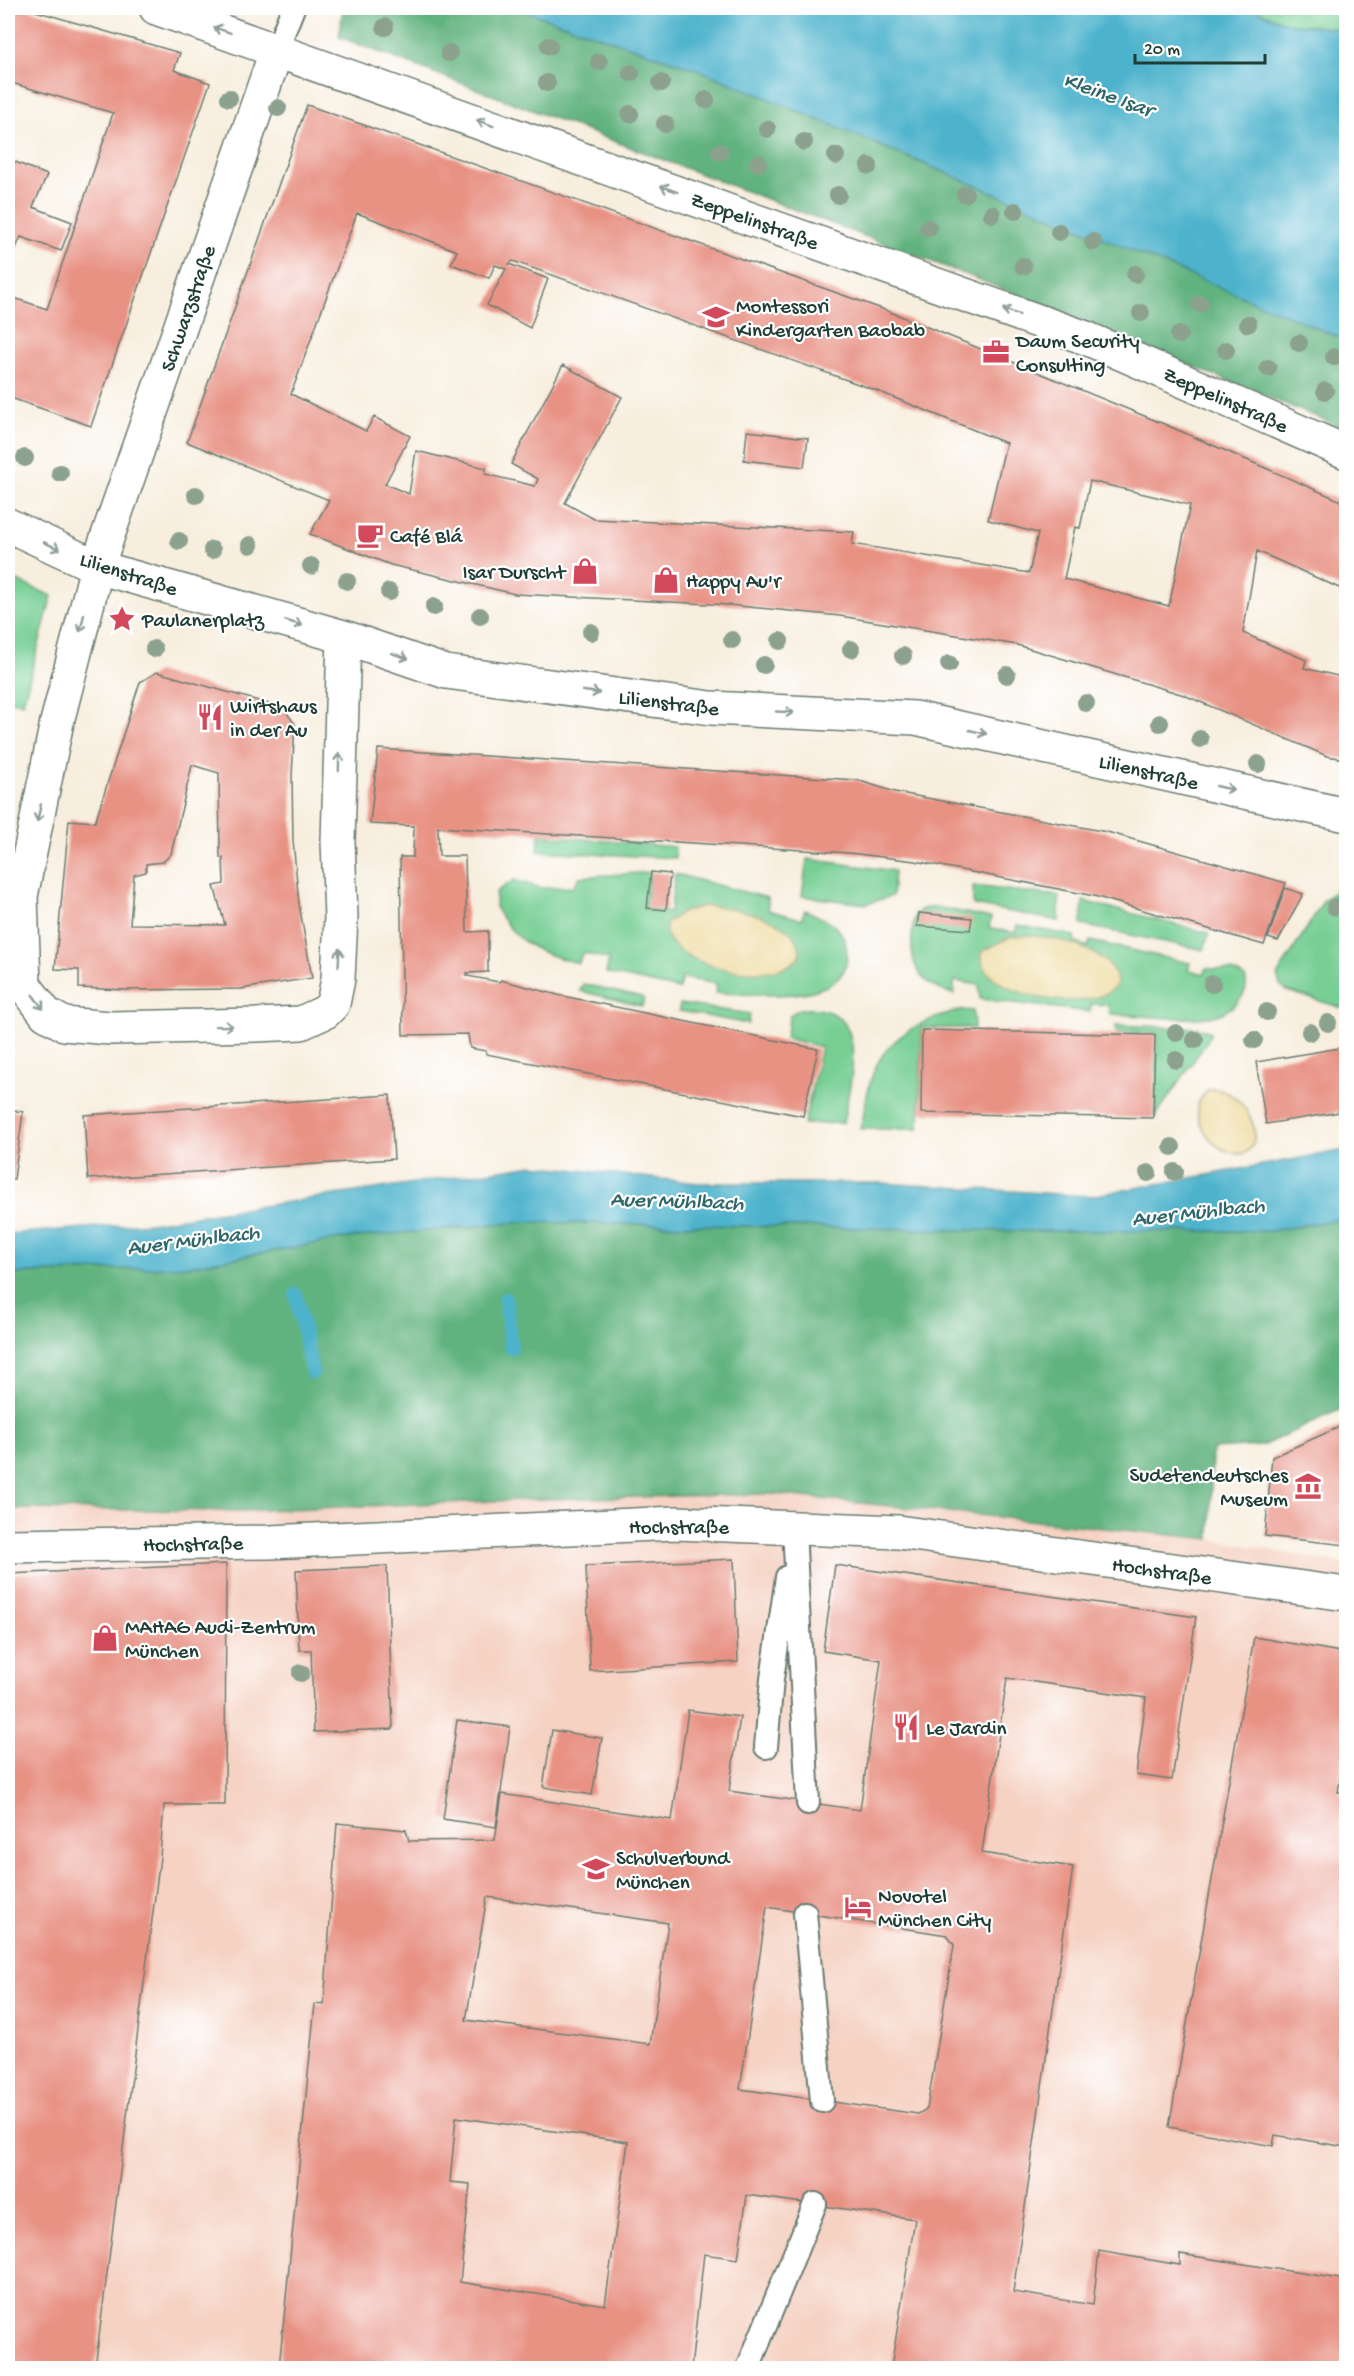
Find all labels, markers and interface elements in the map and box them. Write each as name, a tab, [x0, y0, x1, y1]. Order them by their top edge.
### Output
one-way arrow	[213, 24, 232, 35]
scale bar	[1135, 27, 1266, 65]
text: 20 m	[1144, 40, 1180, 61]
water label: Kleine Isar	[1059, 69, 1160, 126]
one-way arrow	[476, 117, 495, 128]
one-way arrow	[660, 182, 678, 193]
street label: Zeppelinstraße	[687, 189, 822, 258]
street label: Schwarzstraße	[157, 242, 224, 376]
place label: Montessori Kindergarten Baobab	[736, 296, 925, 345]
school or university icon: Montessori Kindergarten Baobab	[701, 302, 731, 332]
one-way arrow	[1002, 305, 1021, 316]
place label: Daum Security Consulting	[1014, 331, 1140, 380]
office icon: Daum Security Consulting	[981, 337, 1011, 367]
street label: Zeppelinstraße	[1158, 364, 1292, 441]
cafe icon: Café Blá	[355, 520, 385, 550]
place label: Café Blá	[390, 526, 464, 551]
one-way arrow	[43, 541, 61, 552]
street label: Lilienstraße	[76, 549, 181, 604]
shop icon: Isar Durscht	[570, 556, 600, 586]
place label: Isar Durscht	[462, 562, 567, 587]
shop icon: Happy Au'r	[651, 565, 681, 595]
place label: Happy Au'r	[686, 571, 782, 596]
place icon: Paulanerplatz	[107, 604, 137, 634]
place label: Paulanerplatz	[141, 610, 265, 635]
one-way arrow	[76, 614, 88, 633]
one-way arrow	[284, 618, 303, 629]
one-way arrow	[390, 652, 409, 663]
one-way arrow	[580, 686, 600, 697]
street label: Lilienstraße	[617, 687, 721, 724]
place label: Wirtshaus in der Au	[230, 696, 318, 745]
restaurant icon: Wirtshaus in der Au	[195, 702, 225, 732]
one-way arrow	[774, 706, 794, 717]
one-way arrow	[968, 727, 987, 738]
street label: Lilienstraße	[1096, 751, 1201, 798]
one-way arrow	[334, 753, 345, 773]
one-way arrow	[1215, 783, 1234, 794]
one-way arrow	[32, 804, 44, 823]
one-way arrow	[333, 948, 344, 968]
one-way arrow	[31, 994, 44, 1010]
one-way arrow	[213, 1020, 233, 1032]
water label: Auer Mühlbach	[610, 1188, 744, 1218]
water label: Auer Mühlbach	[1131, 1194, 1266, 1234]
water label: Auer Mühlbach	[126, 1221, 261, 1263]
place label: Sudetendeutsches Museum	[1130, 1465, 1289, 1514]
museum icon: Sudetendeutsches Museum	[1293, 1471, 1323, 1501]
street label: Hochstraße	[629, 1517, 730, 1542]
street label: Hochstraße	[143, 1533, 245, 1560]
street label: Hochstraße	[1110, 1554, 1214, 1593]
place label: MAHAG Audi-Zentrum München	[125, 1617, 316, 1666]
shop icon: MAHAG Audi-Zentrum München	[90, 1623, 120, 1653]
restaurant icon: Le Jardin	[891, 1712, 921, 1742]
place label: Le Jardin	[926, 1718, 1007, 1743]
place label: Schulverbund München	[616, 1848, 731, 1897]
school or university icon: Schulverbund München	[581, 1854, 611, 1884]
place label: Novotel München City	[878, 1886, 991, 1935]
hotel icon: Novotel München City	[843, 1892, 873, 1922]

